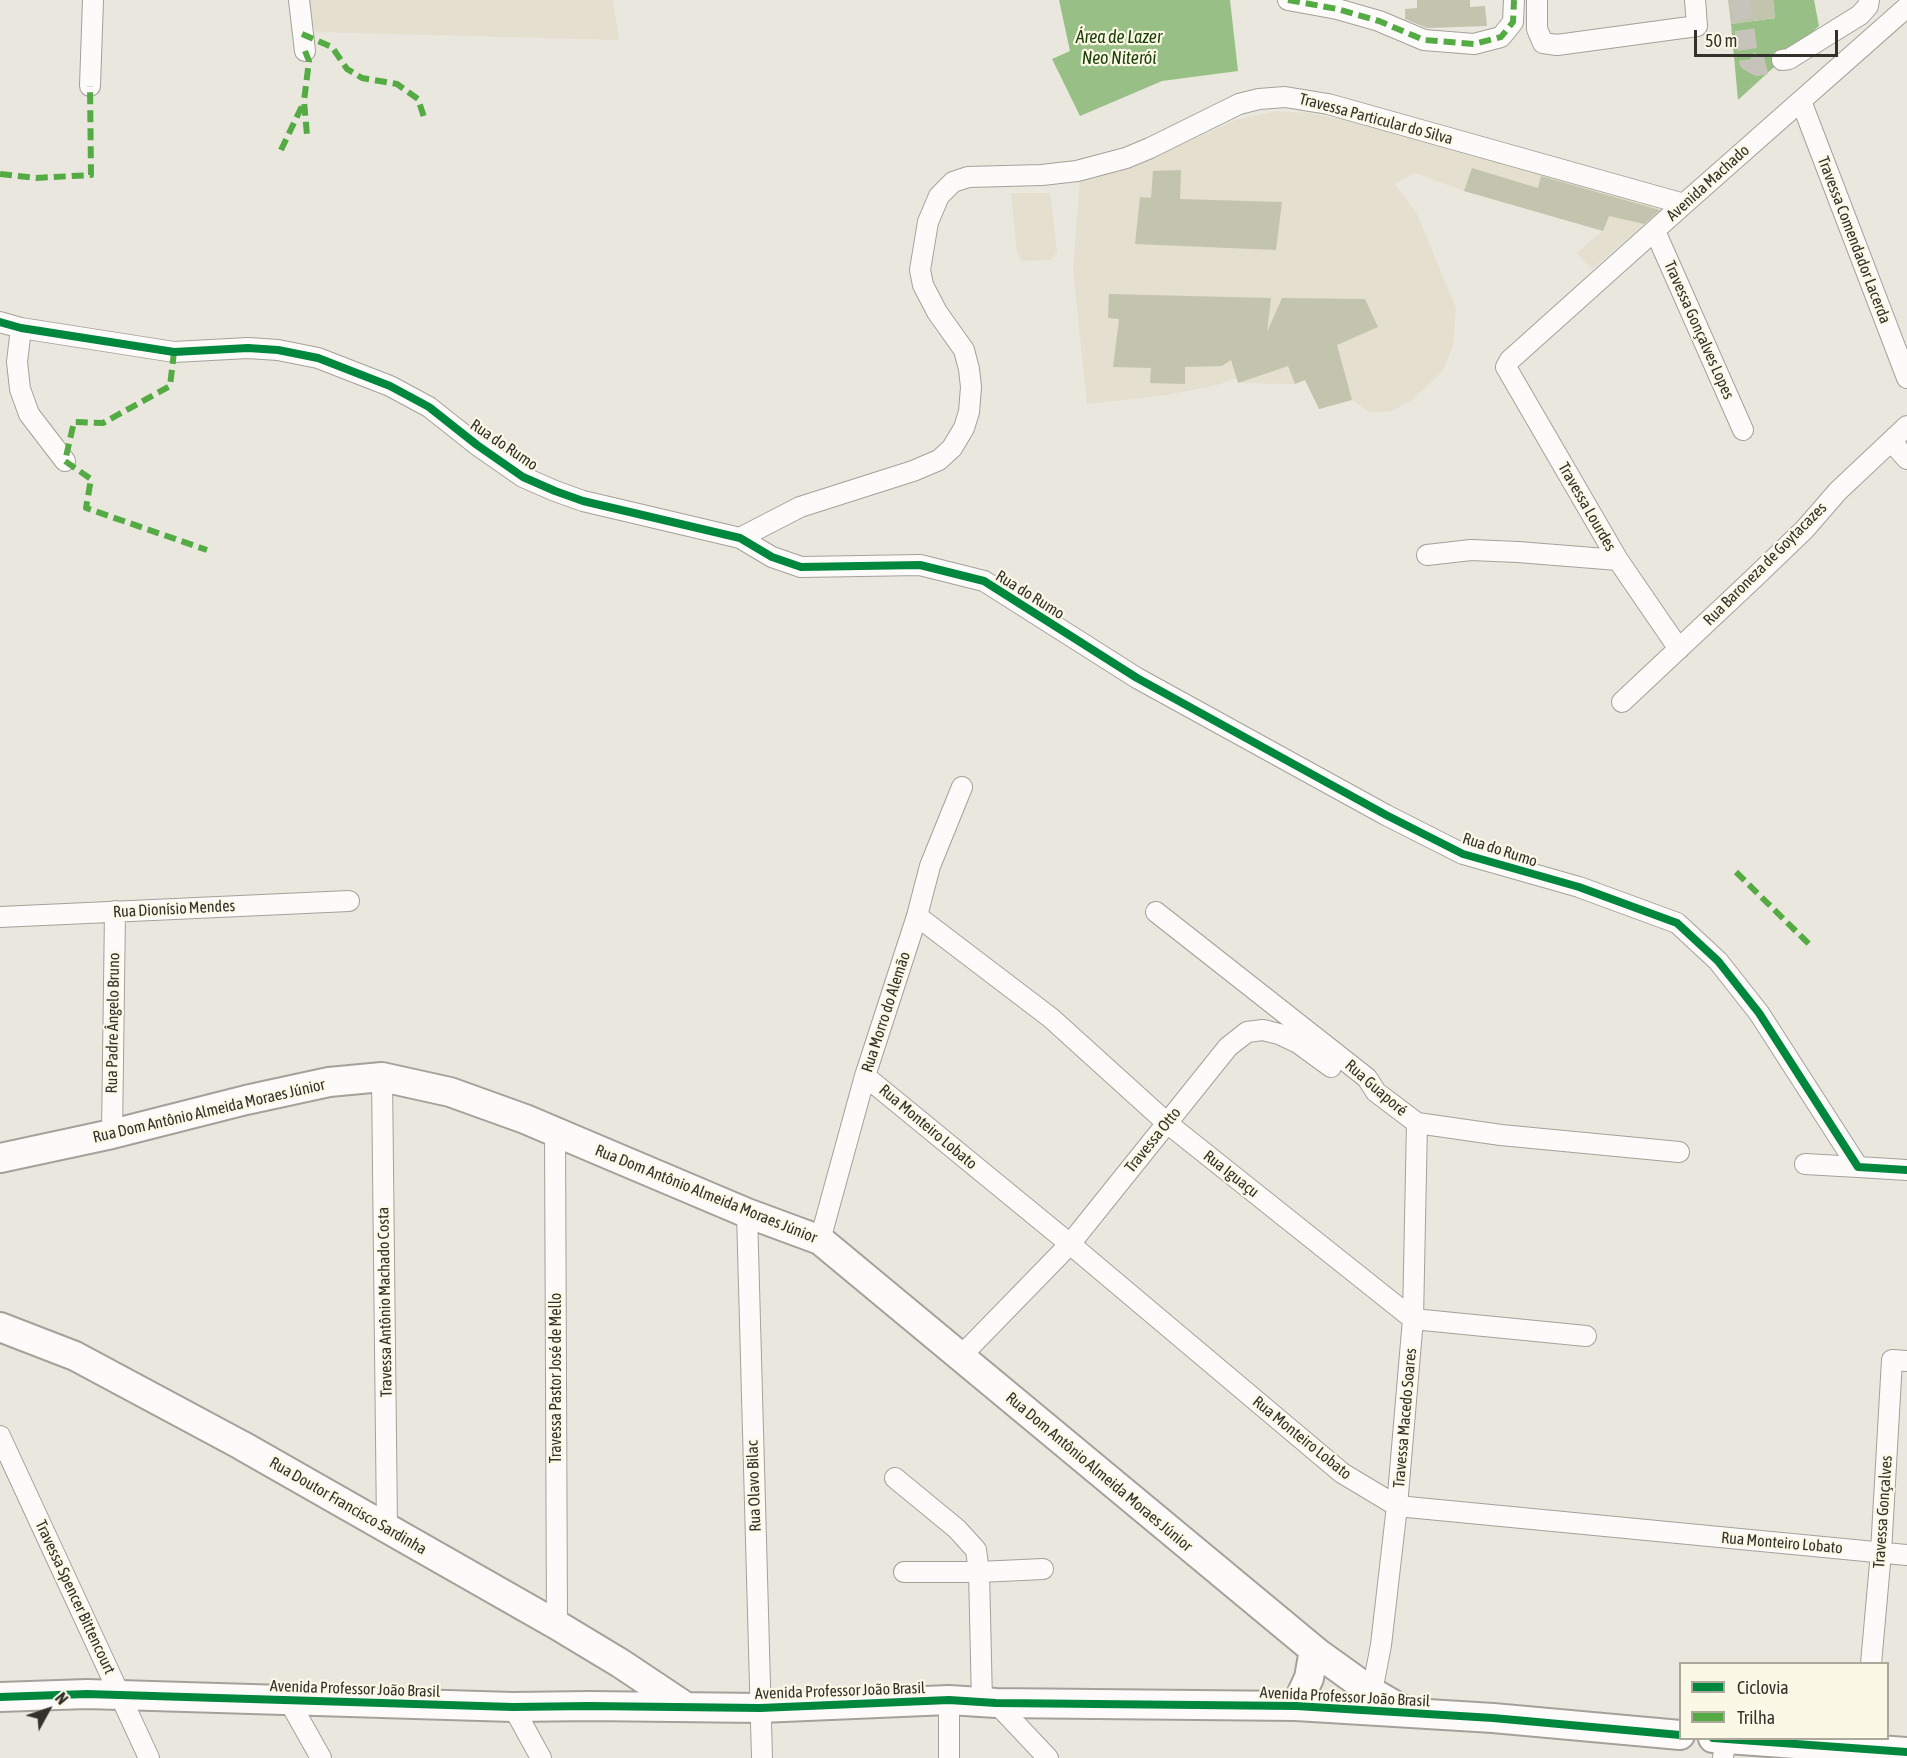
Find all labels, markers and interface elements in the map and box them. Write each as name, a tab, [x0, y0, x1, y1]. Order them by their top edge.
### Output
scale bar	[1697, 18, 1841, 56]
water label: Área de Lazer Neo Niterói	[1076, 26, 1162, 68]
text: 50 m	[1705, 30, 1737, 51]
street label: Travessa Particular do Silva	[1297, 89, 1455, 149]
street label: Avenida Machado	[1663, 141, 1753, 225]
street label: Travessa Comendador Lacerda	[1813, 154, 1895, 326]
street label: Travessa Gonçalves Lopes	[1660, 258, 1738, 402]
street label: Rua do Rumo	[467, 415, 541, 475]
street label: Travessa Lourdes	[1554, 459, 1620, 555]
street label: Rua Baroneza de Goytacazes	[1699, 498, 1831, 630]
street label: Rua do Rumo	[992, 566, 1068, 624]
street label: Rua do Rumo	[1460, 829, 1540, 871]
street label: Rua Dionísio Mendes	[112, 896, 236, 922]
street label: Rua Morro do Alemão	[857, 949, 915, 1075]
street label: Rua Padre Ângelo Bruno	[102, 953, 124, 1093]
street label: Rua Guaporé	[1341, 1056, 1411, 1120]
street label: Rua Dom Antônio Almeida Moraes Júnior	[91, 1075, 327, 1147]
street label: Rua Monteiro Lobato	[875, 1080, 981, 1174]
street label: Travessa Otto	[1121, 1103, 1185, 1177]
street label: Rua Dom Antônio Almeida Moraes Júnior	[592, 1141, 820, 1247]
street label: Rua Iguaçu	[1199, 1146, 1263, 1202]
street label: Travessa Antônio Machado Costa	[374, 1207, 396, 1397]
street label: Travessa Pastor José de Mello	[546, 1293, 566, 1463]
street label: Travessa Macedo Soares	[1389, 1347, 1421, 1489]
street label: Rua Dom Antônio Almeida Moraes Júnior	[1002, 1388, 1196, 1556]
street label: Rua Monteiro Lobato	[1249, 1392, 1355, 1484]
street label: Rua Olavo Bilac	[743, 1440, 765, 1532]
street label: Rua Doutor Francisco Sardinha	[266, 1453, 430, 1559]
street label: Travessa Gonçalves	[1869, 1455, 1897, 1569]
street label: Travessa Spencer Bittencourt	[31, 1517, 119, 1677]
street label: Rua Monteiro Lobato	[1720, 1528, 1844, 1558]
legend	[1679, 1662, 1889, 1740]
street label: Avenida Professor João Brasil	[269, 1676, 441, 1702]
text: Ciclovia	[1737, 1677, 1789, 1698]
street label: Avenida Professor João Brasil	[754, 1678, 926, 1704]
north arrow	[18, 1680, 78, 1740]
street label: Avenida Professor João Brasil	[1259, 1683, 1431, 1711]
text: N	[52, 1689, 72, 1708]
text: Trilha	[1737, 1707, 1775, 1728]

